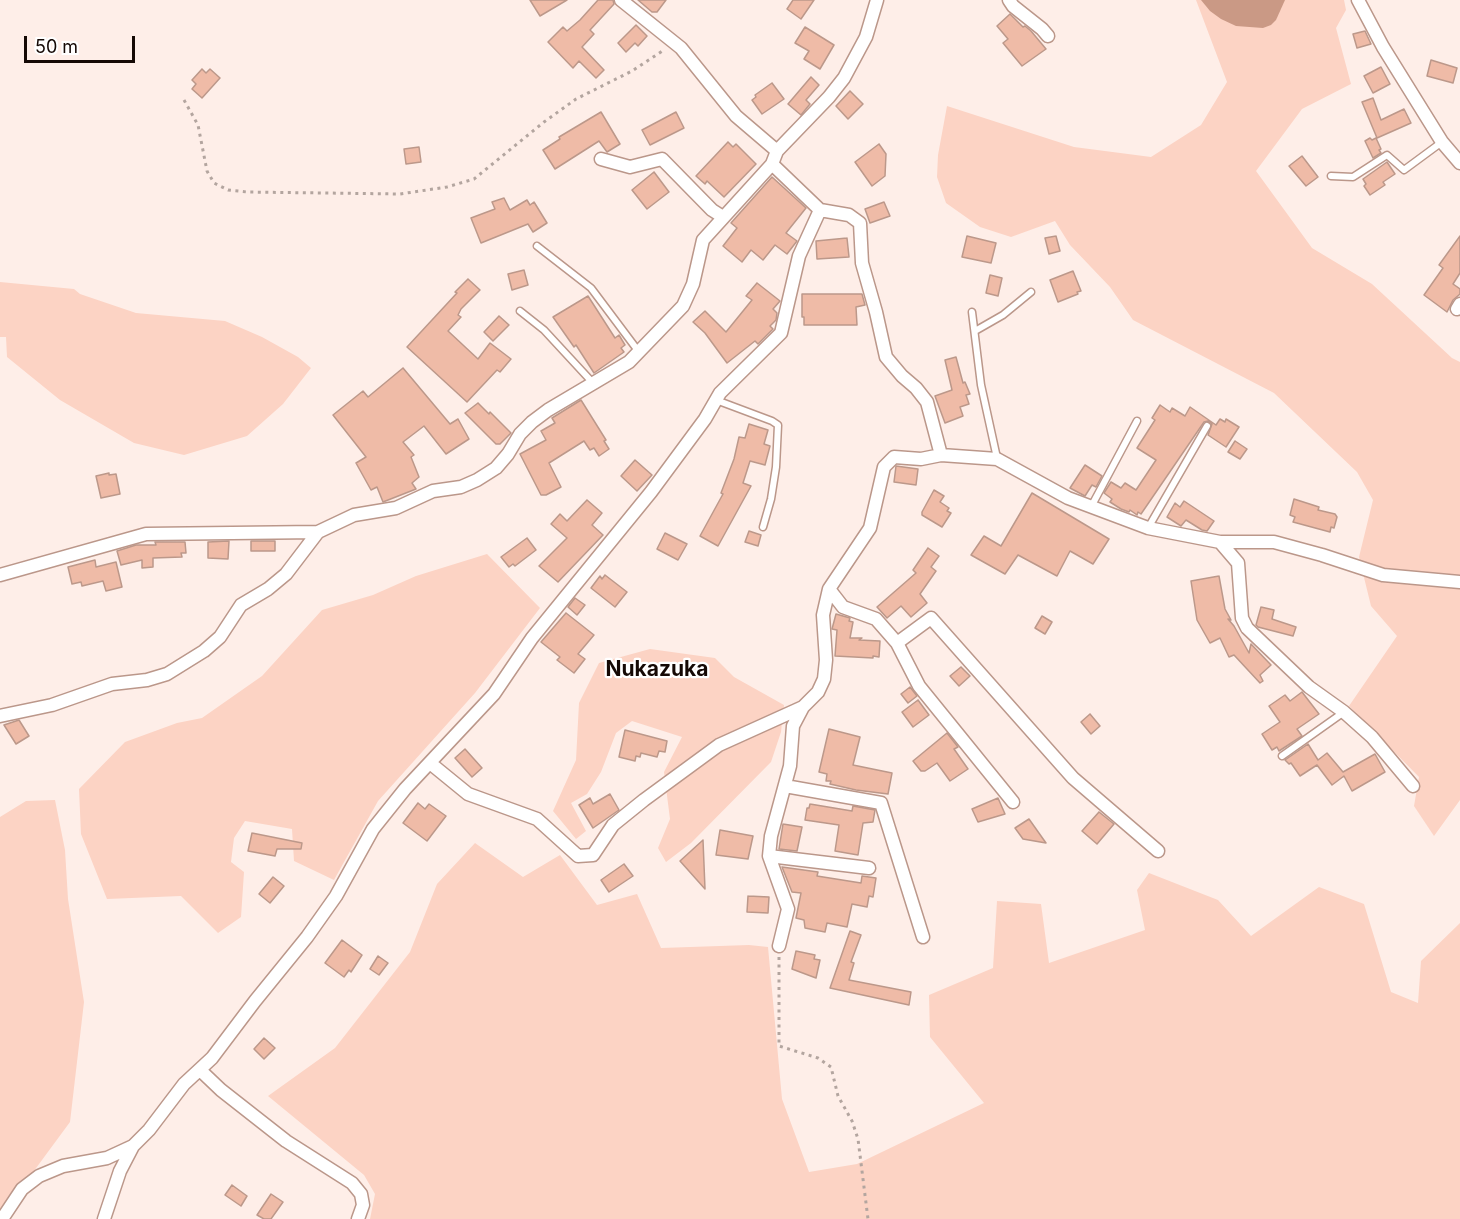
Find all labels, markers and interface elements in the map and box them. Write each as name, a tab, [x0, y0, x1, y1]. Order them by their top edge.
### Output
scale bar	[27, 24, 138, 62]
text: 50 m	[35, 36, 78, 57]
district label: Nukazuka	[606, 657, 708, 683]

